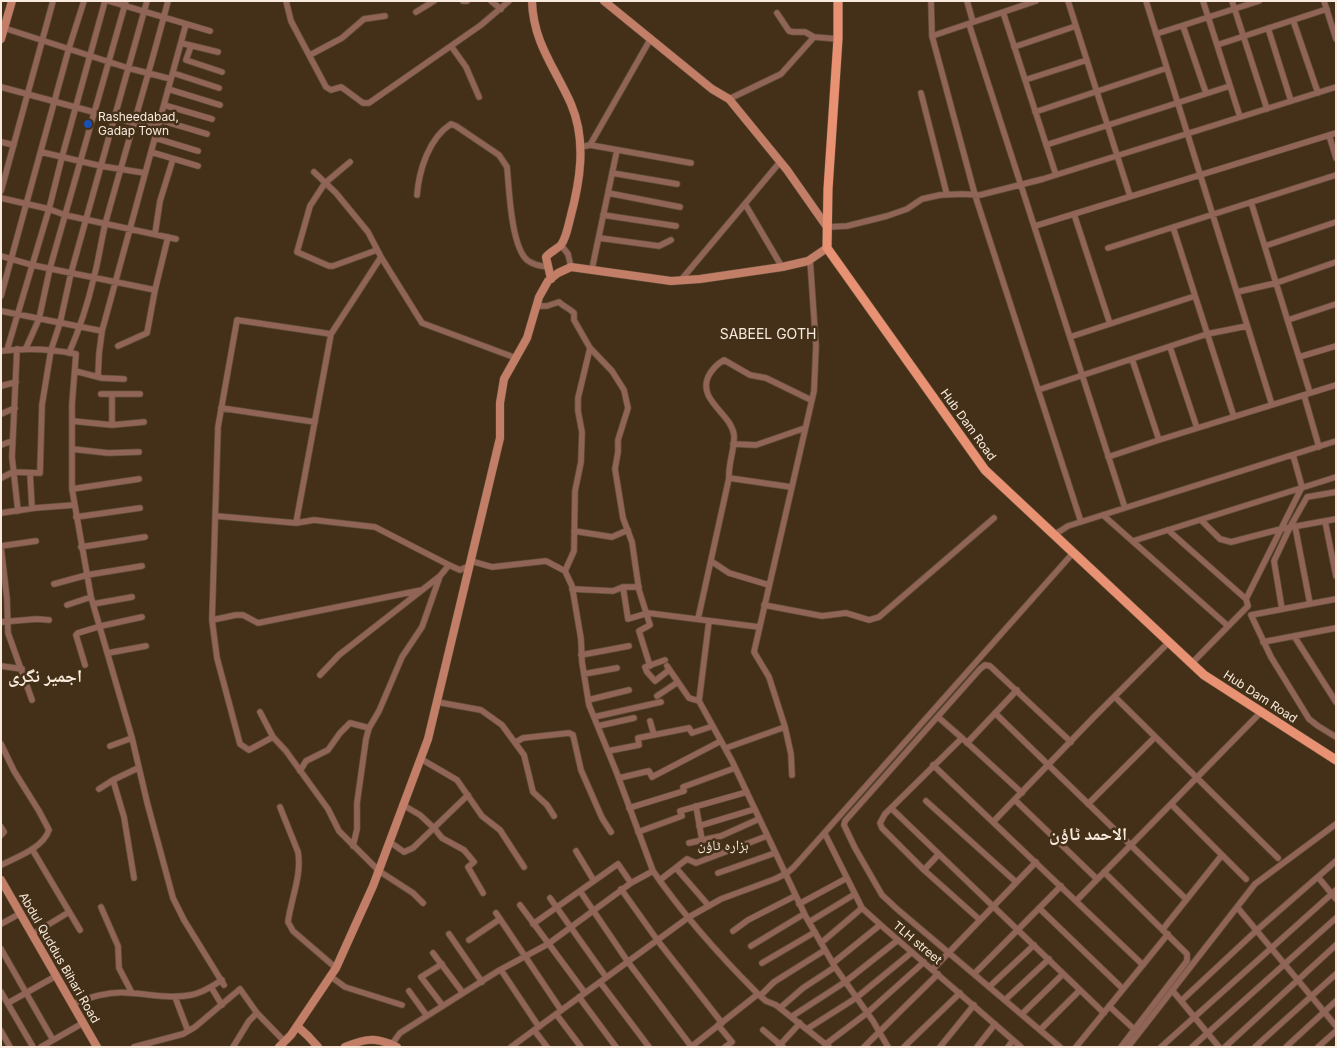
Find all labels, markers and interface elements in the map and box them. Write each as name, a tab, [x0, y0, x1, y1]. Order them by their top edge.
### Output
place label: Rasheedabad, Gadap Town	[98, 110, 179, 138]
marker: Rasheedabad, Gadap Town	[82, 118, 94, 130]
district label: SABEEL GOTH	[713, 327, 823, 343]
street label: Hub Dam Road	[937, 386, 999, 464]
district label: اجمیر نگری	[8, 666, 82, 688]
street label: Hub Dam Road	[1220, 668, 1300, 726]
district label: الاحمد ٹاؤن	[1049, 824, 1127, 846]
district label: ہزارہ ٹاؤن	[698, 838, 748, 854]
street label: Abdul Quddus Bihari Road	[16, 890, 102, 1026]
street label: TLH street	[890, 918, 944, 968]

